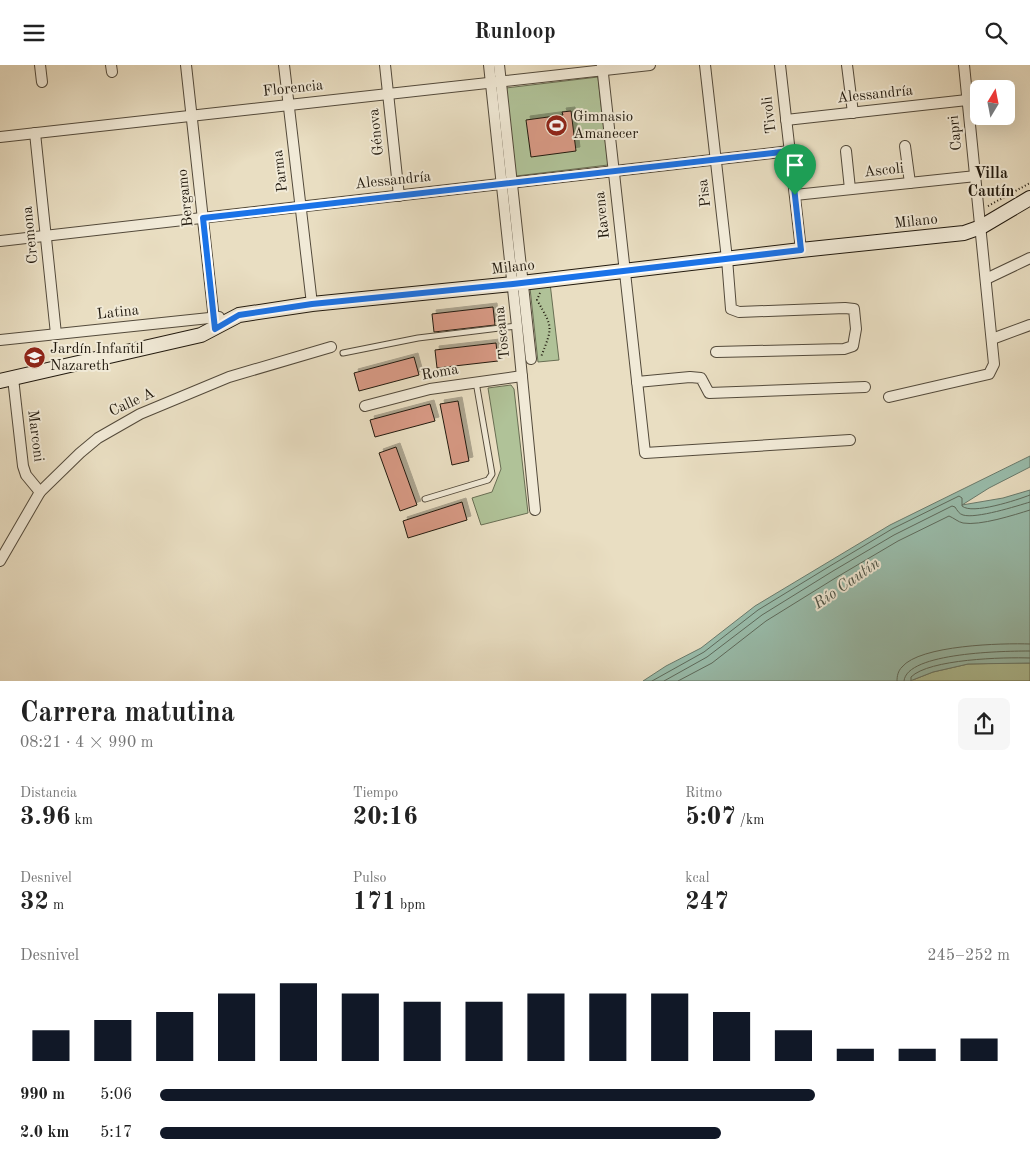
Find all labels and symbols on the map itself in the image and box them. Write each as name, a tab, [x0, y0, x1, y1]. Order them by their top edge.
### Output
street label: Florencia	[262, 78, 325, 100]
north arrow	[970, 80, 1015, 125]
street label: Alessandría	[836, 83, 914, 106]
street label: Tivoli	[760, 95, 780, 135]
street label: Génova	[367, 107, 387, 156]
place label: Gimnasio Amanecer	[573, 110, 638, 142]
sports icon: Gimnasio Amanecer	[545, 114, 569, 138]
street label: Capri	[947, 115, 965, 151]
pin	[774, 144, 816, 195]
street label: Parma	[271, 148, 291, 193]
street label: Ascoli	[863, 161, 905, 181]
district label: Villa Cautín	[968, 166, 1015, 200]
street label: Bergamo	[175, 168, 197, 228]
street label: Alessandría	[354, 169, 432, 192]
street label: Pisa	[696, 178, 714, 208]
street label: Ravena	[593, 190, 613, 239]
street label: Cremona	[20, 205, 41, 265]
street label: Milano	[894, 212, 938, 232]
street label: Milano	[491, 258, 535, 278]
street label: Latina	[96, 303, 140, 323]
street label: Toscana	[493, 305, 513, 360]
place label: Jardín Infantil Nazareth	[50, 342, 144, 374]
school or university icon: Jardín Infantil Nazareth	[22, 346, 46, 370]
street label: Roma	[420, 362, 460, 384]
street label: Calle A	[107, 386, 157, 420]
street label: Marconi	[24, 409, 46, 463]
water label: Río Cautín	[810, 555, 883, 613]

